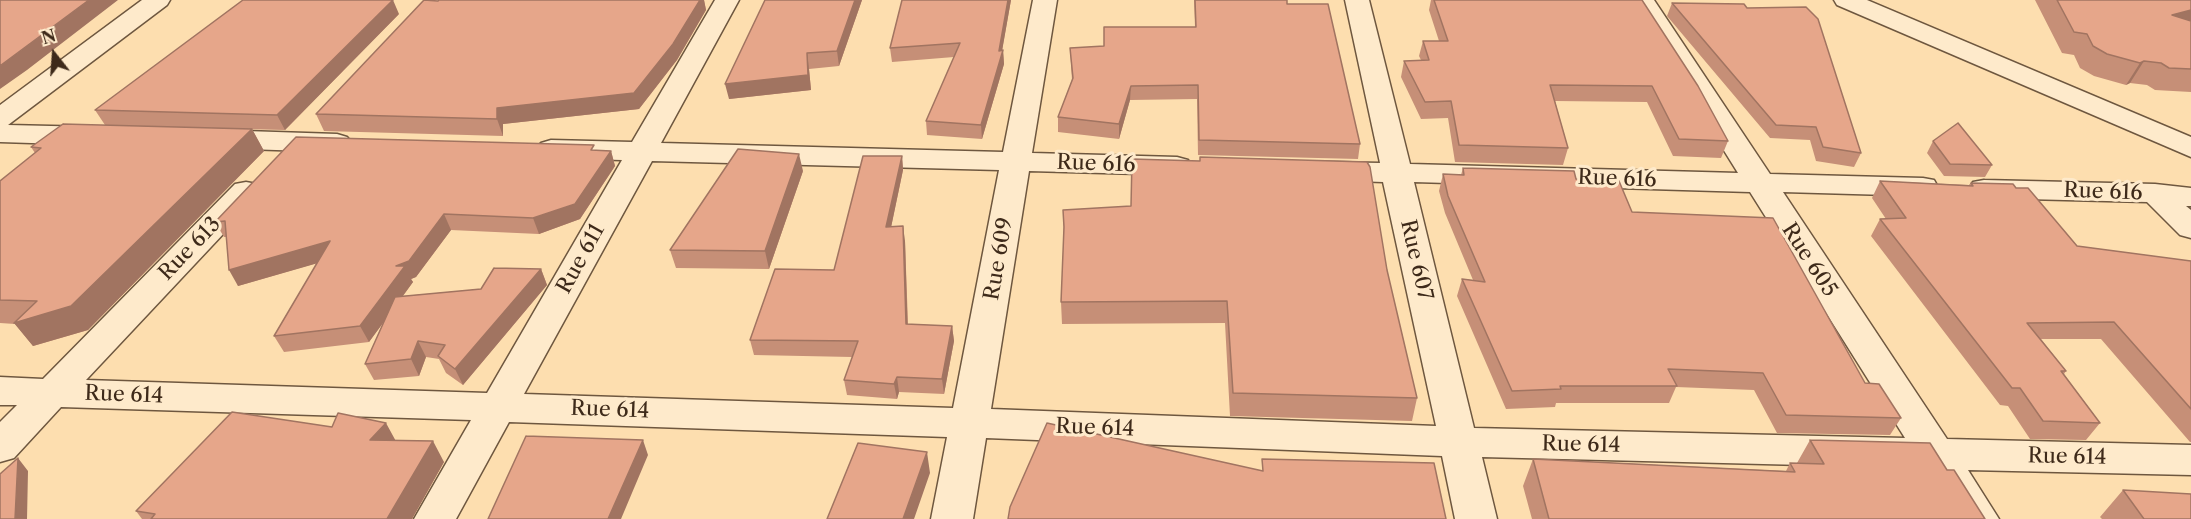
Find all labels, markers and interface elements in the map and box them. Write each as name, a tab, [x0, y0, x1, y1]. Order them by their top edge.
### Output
north arrow	[24, 24, 84, 84]
text: N	[39, 25, 58, 48]
street label: Rue 616	[1056, 150, 1136, 178]
street label: Rue 616	[1577, 165, 1657, 193]
street label: Rue 616	[2063, 178, 2143, 206]
street label: Rue 613	[154, 212, 226, 286]
street label: Rue 609	[979, 216, 1019, 302]
street label: Rue 607	[1395, 217, 1437, 303]
street label: Rue 605	[1776, 218, 1842, 302]
street label: Rue 611	[552, 220, 610, 298]
street label: Rue 614	[84, 381, 164, 409]
street label: Rue 614	[570, 396, 650, 424]
street label: Rue 614	[1055, 414, 1135, 442]
street label: Rue 614	[1541, 432, 1621, 458]
street label: Rue 614	[2027, 444, 2107, 470]

